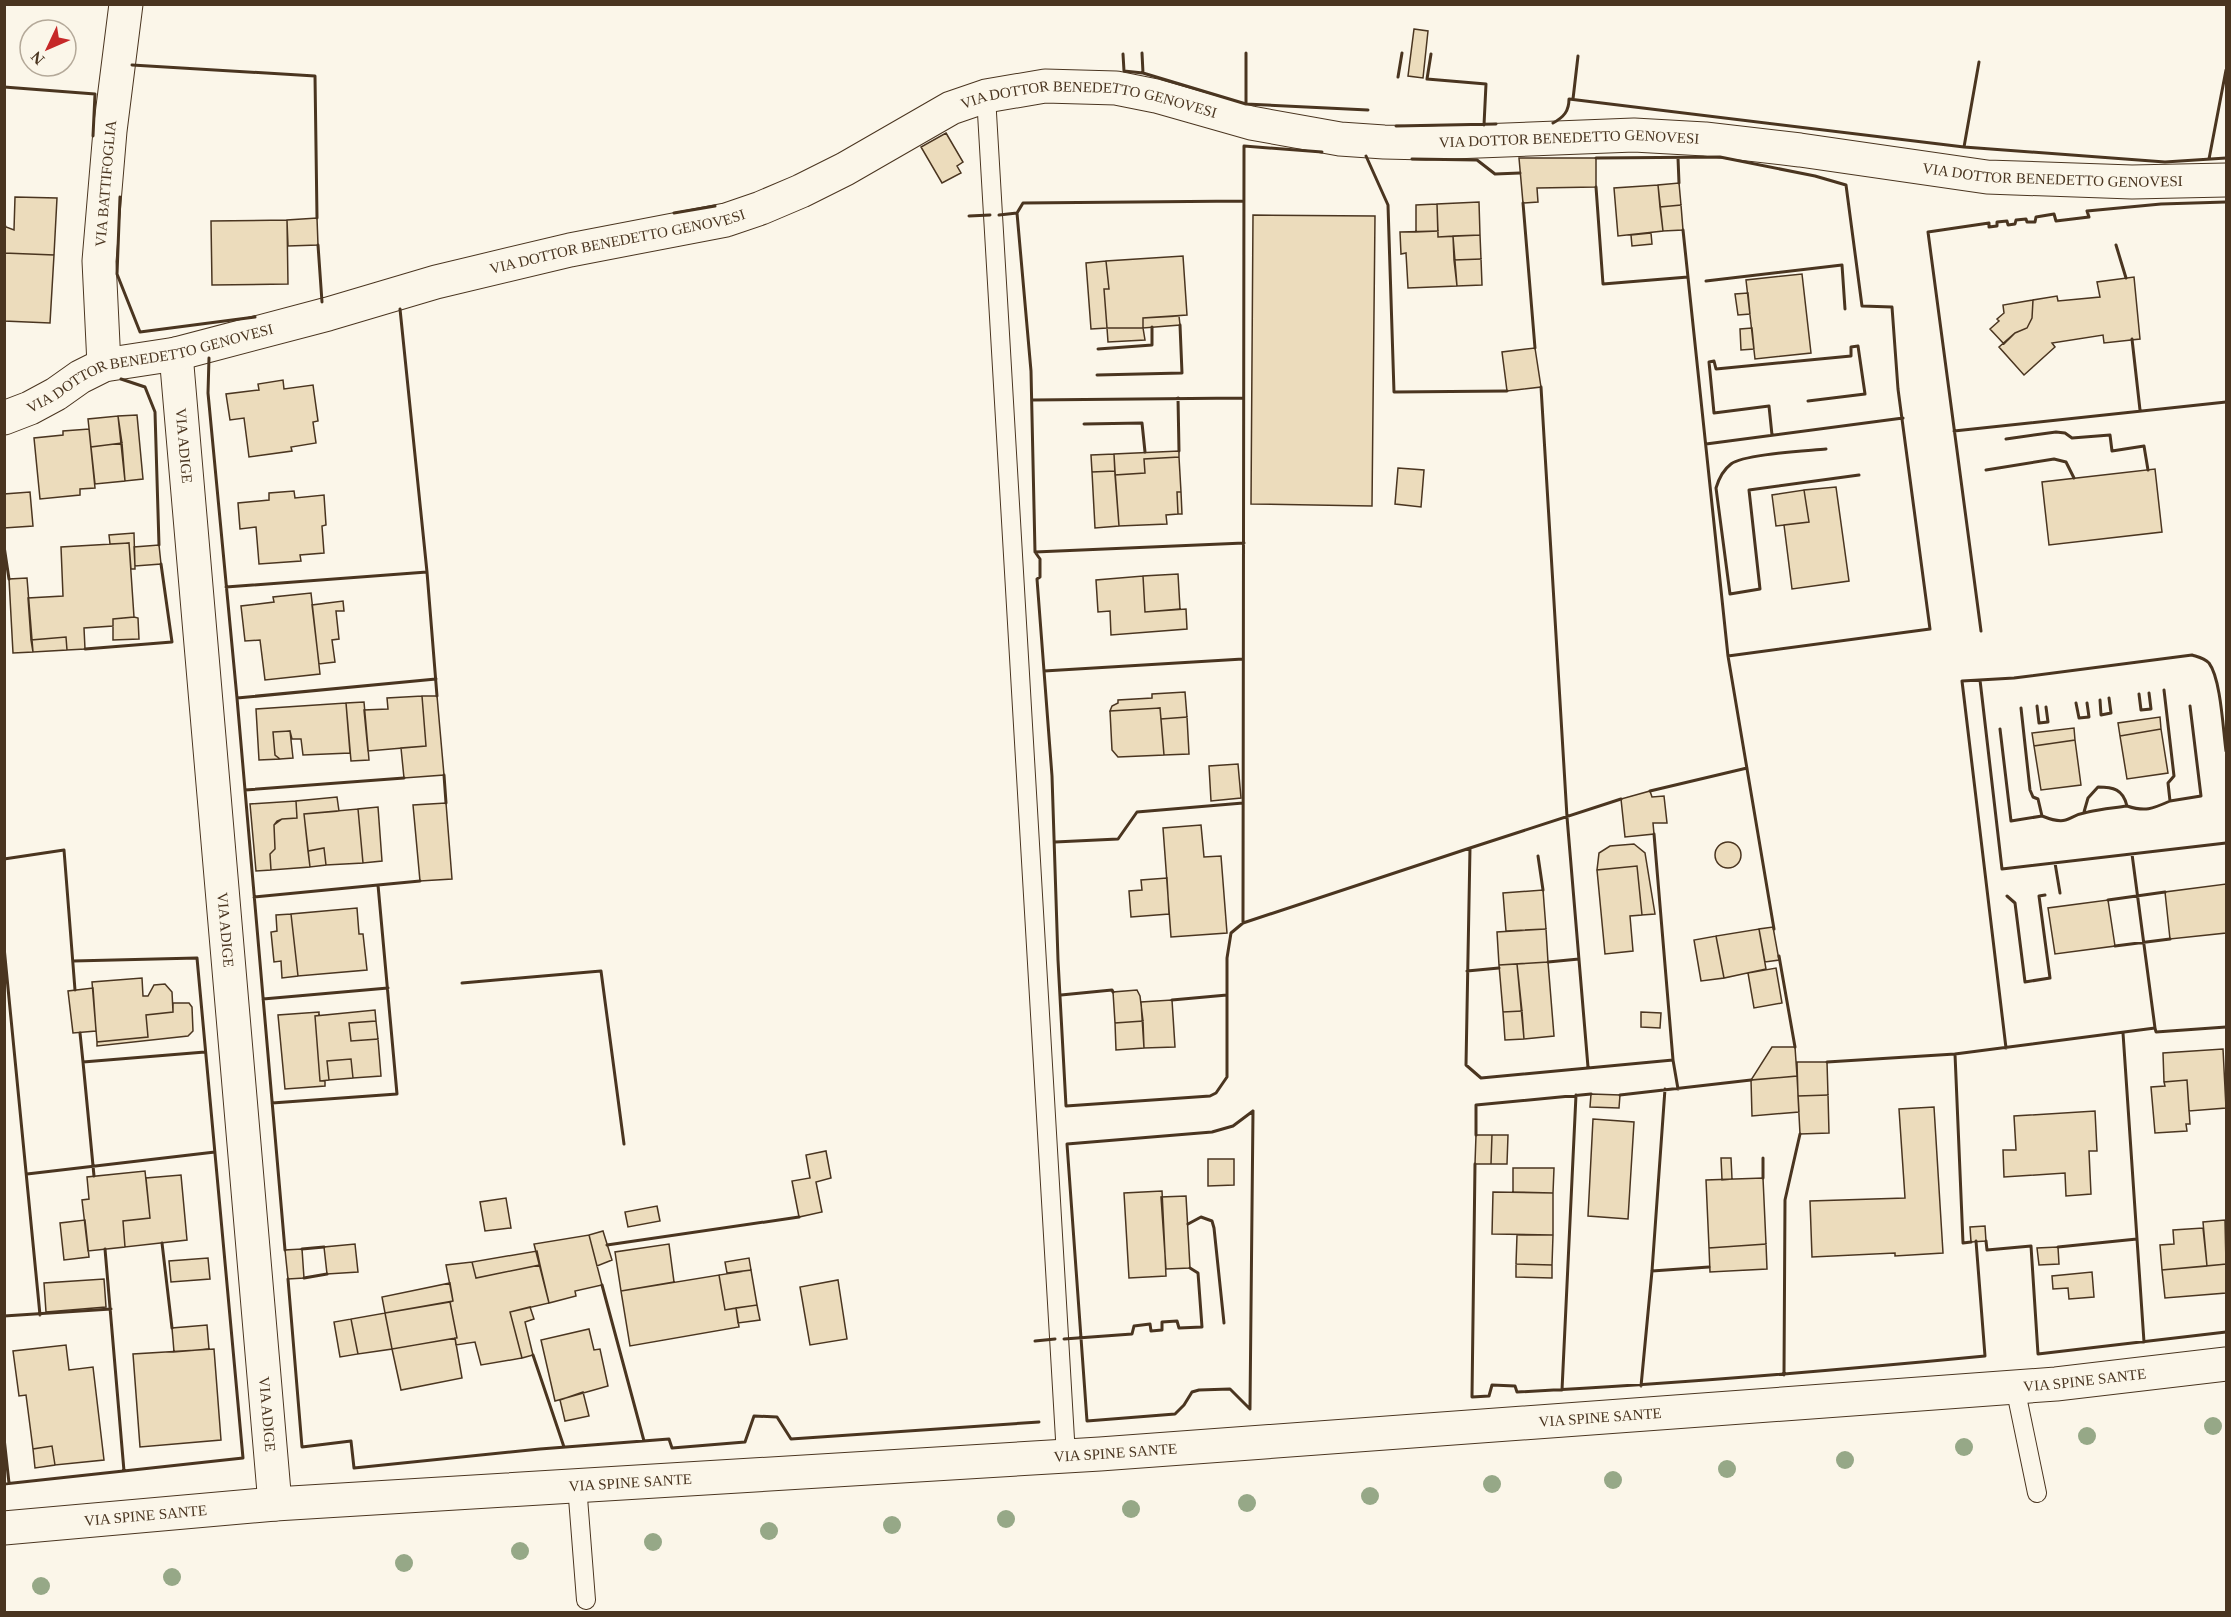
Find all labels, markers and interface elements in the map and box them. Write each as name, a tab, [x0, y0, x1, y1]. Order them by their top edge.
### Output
north arrow	[18, 18, 78, 78]
text: N	[27, 48, 48, 68]
street label: VIA DOTTOR BENEDETTO GENOVESI	[958, 77, 1219, 121]
street label: VIA BATTIFOGLIA	[92, 119, 119, 247]
street label: VIA DOTTOR BENEDETTO GENOVESI	[1438, 127, 1700, 151]
street label: VIA DOTTOR BENEDETTO GENOVESI	[1921, 160, 2183, 190]
street label: VIA DOTTOR BENEDETTO GENOVESI	[488, 206, 747, 277]
street label: VIA DOTTOR BENEDETTO GENOVESI	[24, 321, 275, 416]
street label: VIA ADIGE	[173, 407, 195, 484]
street label: VIA ADIGE	[214, 892, 237, 968]
street label: VIA SPINE SANTE	[2023, 1365, 2147, 1394]
street label: VIA ADIGE	[256, 1376, 278, 1452]
street label: VIA SPINE SANTE	[1538, 1405, 1662, 1430]
street label: VIA SPINE SANTE	[1053, 1440, 1178, 1465]
street label: VIA SPINE SANTE	[568, 1471, 692, 1494]
street label: VIA SPINE SANTE	[83, 1502, 208, 1529]

